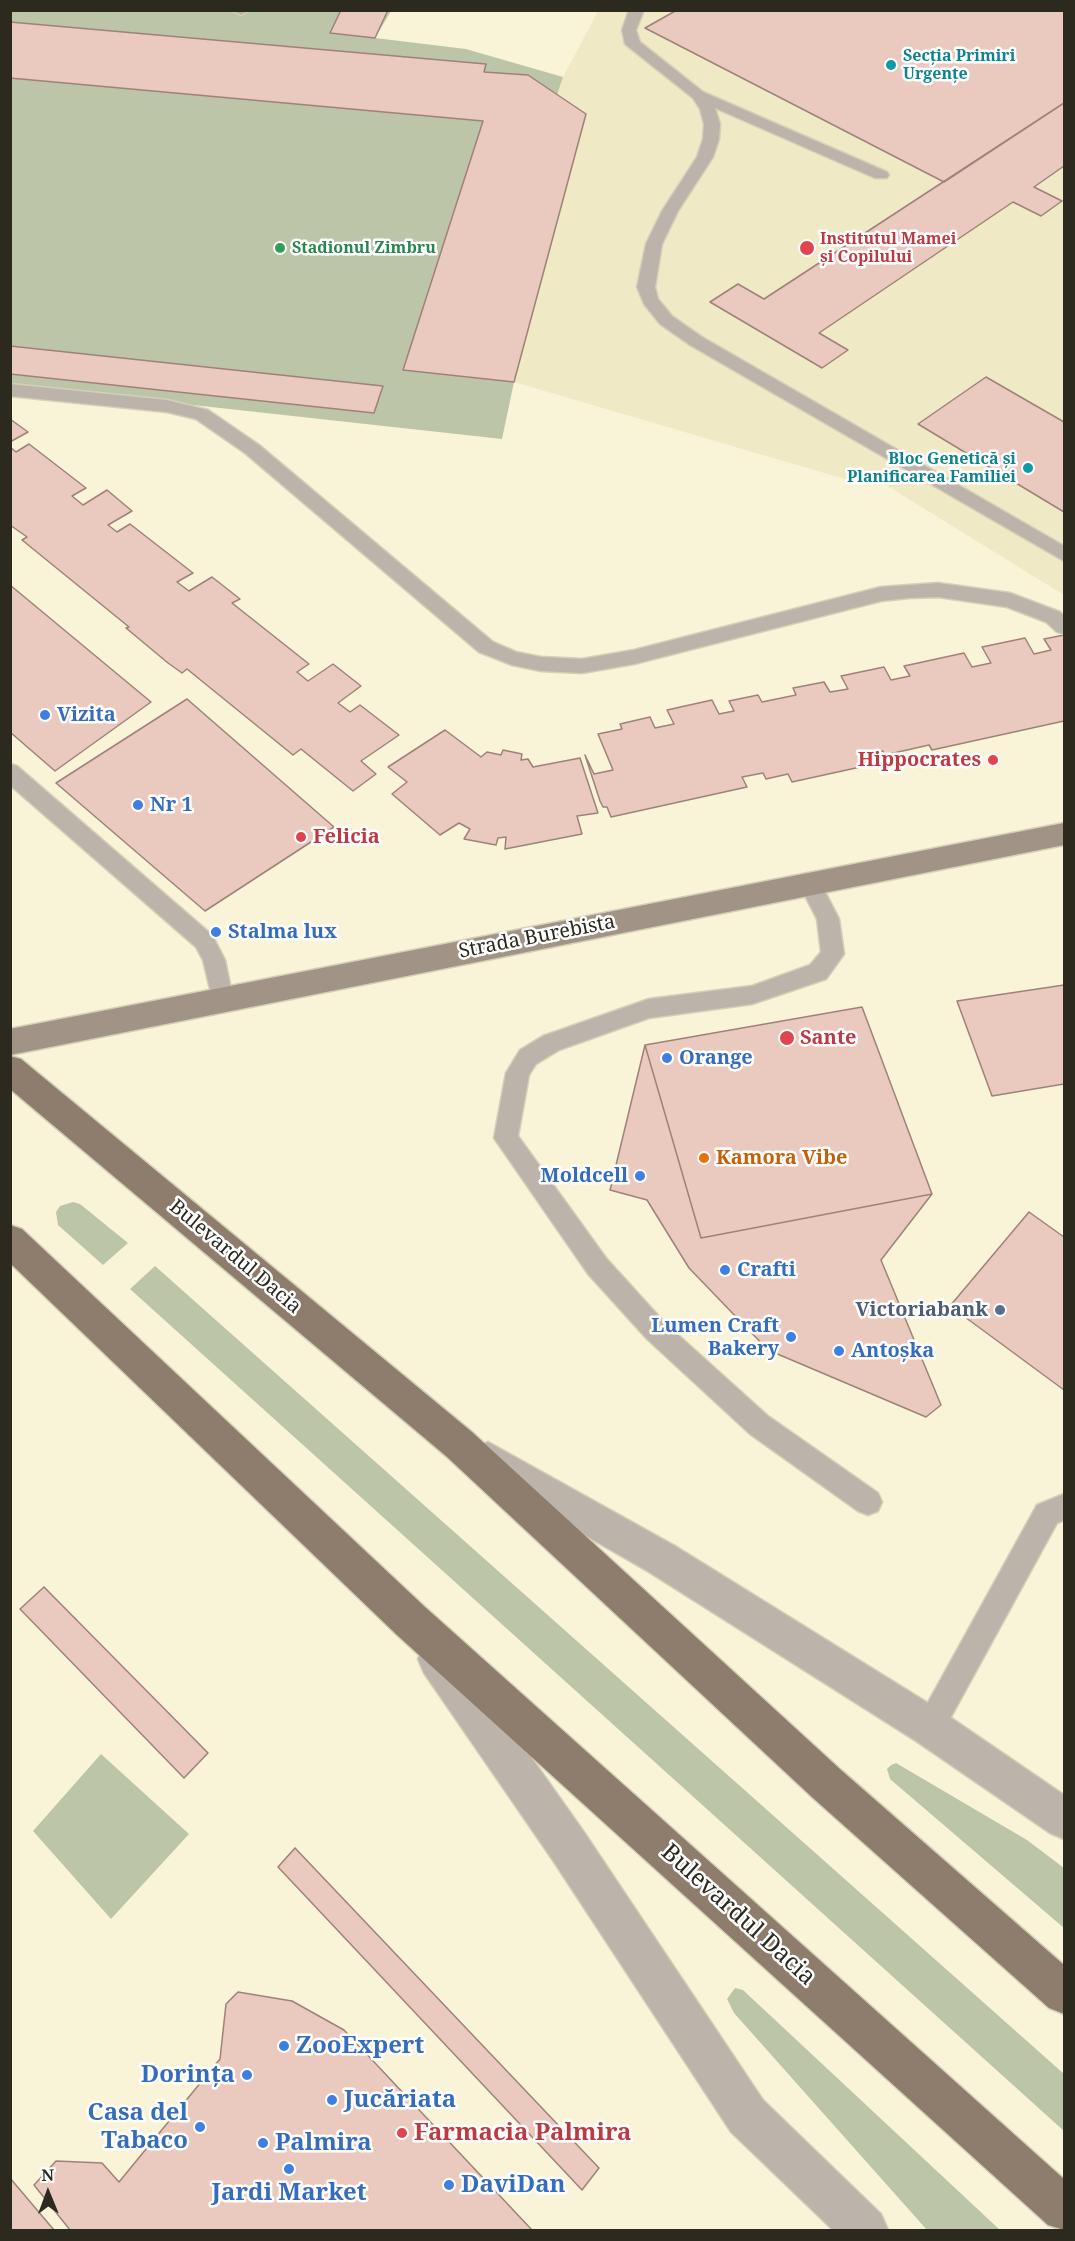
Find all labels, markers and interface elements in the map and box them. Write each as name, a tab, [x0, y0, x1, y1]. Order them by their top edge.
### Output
place label: Secția Primiri Urgențe	[903, 46, 1015, 84]
marker: Secția Primiri Urgențe	[884, 58, 898, 72]
place label: Institutul Mamei și Copilului	[820, 229, 956, 267]
place label: Stadionul Zimbru	[292, 238, 436, 258]
marker: Institutul Mamei și Copilului	[798, 239, 816, 257]
marker: Stadionul Zimbru	[273, 241, 287, 255]
place label: Bloc Genetică și Planificarea Familiei	[847, 449, 1016, 487]
marker: Bloc Genetică și Planificarea Familiei	[1021, 461, 1035, 475]
place label: Vizita	[57, 703, 116, 727]
marker: Vizita	[38, 708, 52, 722]
place label: Hippocrates	[858, 748, 981, 772]
marker: Hippocrates	[986, 753, 1000, 767]
place label: Nr 1	[150, 793, 193, 817]
marker: Nr 1	[131, 798, 145, 812]
place label: Felicia	[313, 825, 380, 849]
marker: Felicia	[294, 830, 308, 844]
street label: Strada Burebista	[457, 910, 617, 964]
place label: Stalma lux	[228, 920, 337, 944]
marker: Stalma lux	[209, 925, 223, 939]
place label: Sante	[800, 1026, 856, 1050]
marker: Sante	[778, 1029, 796, 1047]
place label: Orange	[679, 1046, 753, 1070]
marker: Orange	[660, 1051, 674, 1065]
place label: Kamora Vibe	[716, 1146, 847, 1170]
marker: Kamora Vibe	[697, 1151, 711, 1165]
place label: Moldcell	[541, 1164, 628, 1188]
marker: Moldcell	[633, 1169, 647, 1183]
street label: Bulevardul Dacia	[164, 1195, 306, 1319]
place label: Crafti	[737, 1258, 796, 1282]
marker: Crafti	[718, 1263, 732, 1277]
place label: Victoriabank	[856, 1298, 988, 1322]
marker: Victoriabank	[993, 1303, 1007, 1317]
place label: Lumen Craft Bakery	[651, 1314, 779, 1361]
marker: Lumen Craft Bakery	[784, 1330, 798, 1344]
place label: Antoșka	[851, 1339, 934, 1363]
marker: Antoșka	[832, 1344, 846, 1358]
street label: Bulevardul Dacia	[655, 1838, 821, 1992]
place label: ZooExpert	[296, 2032, 424, 2060]
marker: ZooExpert	[277, 2039, 291, 2053]
place label: Dorința	[141, 2061, 235, 2089]
marker: Dorința	[240, 2068, 254, 2082]
place label: Jucăriata	[344, 2086, 456, 2114]
marker: Jucăriata	[325, 2093, 339, 2107]
place label: Casa del Tabaco	[88, 2099, 188, 2155]
place label: Farmacia Palmira	[414, 2119, 631, 2147]
marker: Casa del Tabaco	[193, 2120, 207, 2134]
marker: Farmacia Palmira	[395, 2126, 409, 2140]
place label: Palmira	[275, 2129, 372, 2157]
marker: Palmira	[256, 2136, 270, 2150]
marker: Jardi Market	[282, 2162, 296, 2176]
north arrow	[18, 2163, 78, 2223]
text: N	[41, 2164, 54, 2186]
place label: DaviDan	[461, 2171, 566, 2199]
marker: DaviDan	[442, 2178, 456, 2192]
place label: Jardi Market	[212, 2179, 366, 2207]

